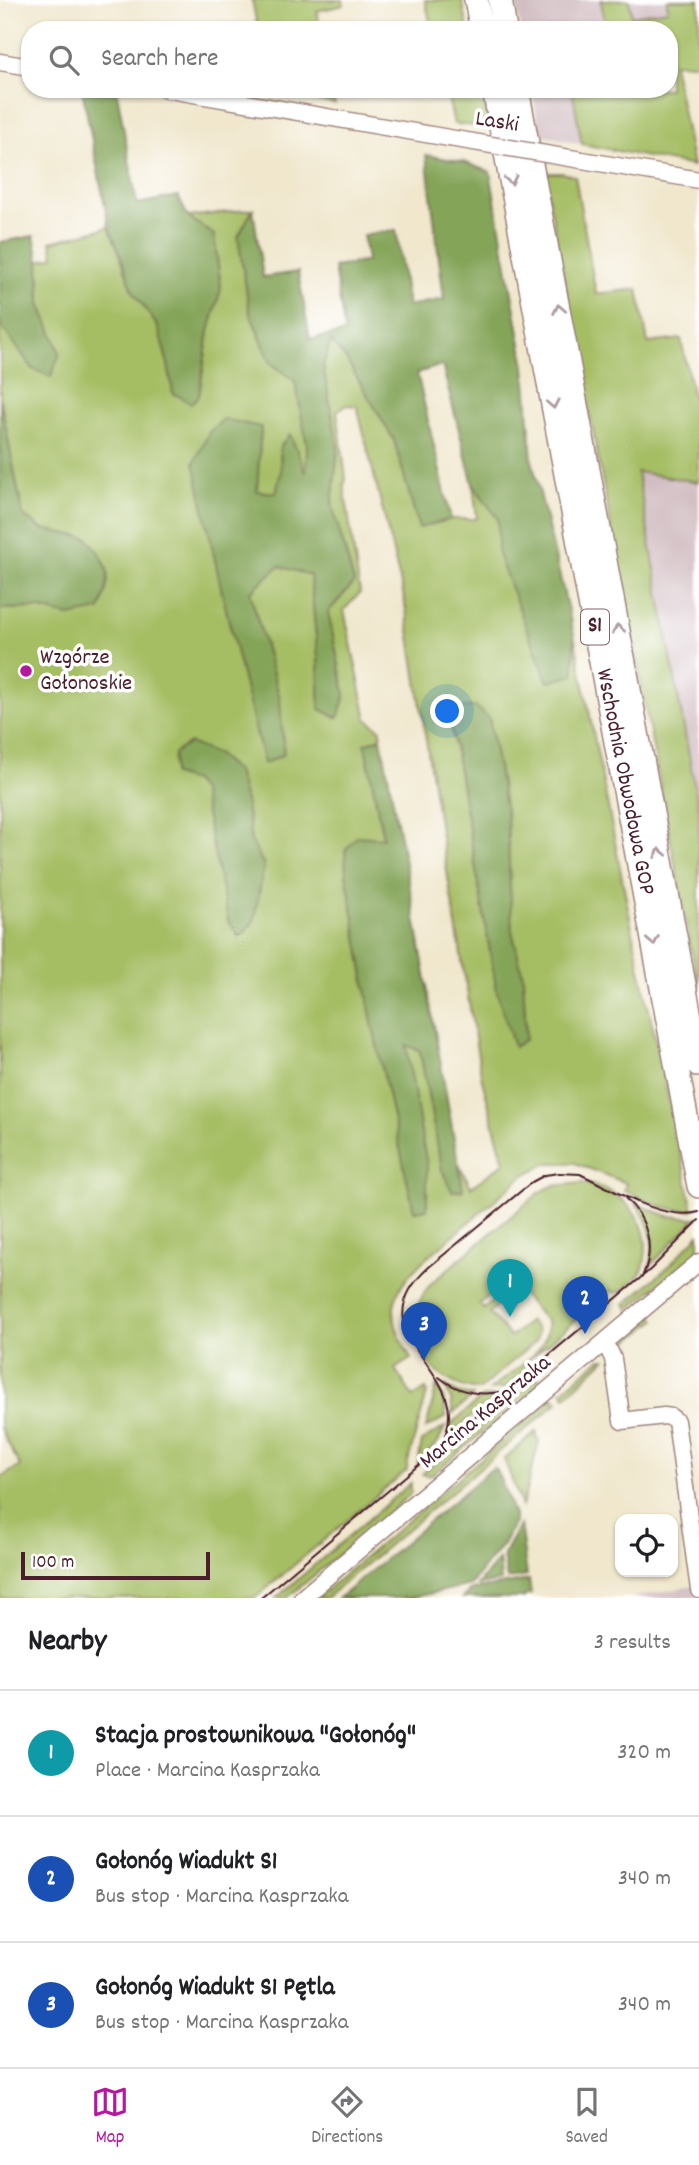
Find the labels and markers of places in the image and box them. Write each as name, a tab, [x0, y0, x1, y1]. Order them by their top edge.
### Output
place label: Wzgórze Gołonoskie	[40, 642, 132, 701]
marker: Wzgórze Gołonoskie	[18, 663, 34, 679]
pin: 1	[487, 1259, 533, 1317]
pin: 2	[562, 1276, 608, 1334]
pin: 3	[401, 1302, 447, 1360]

